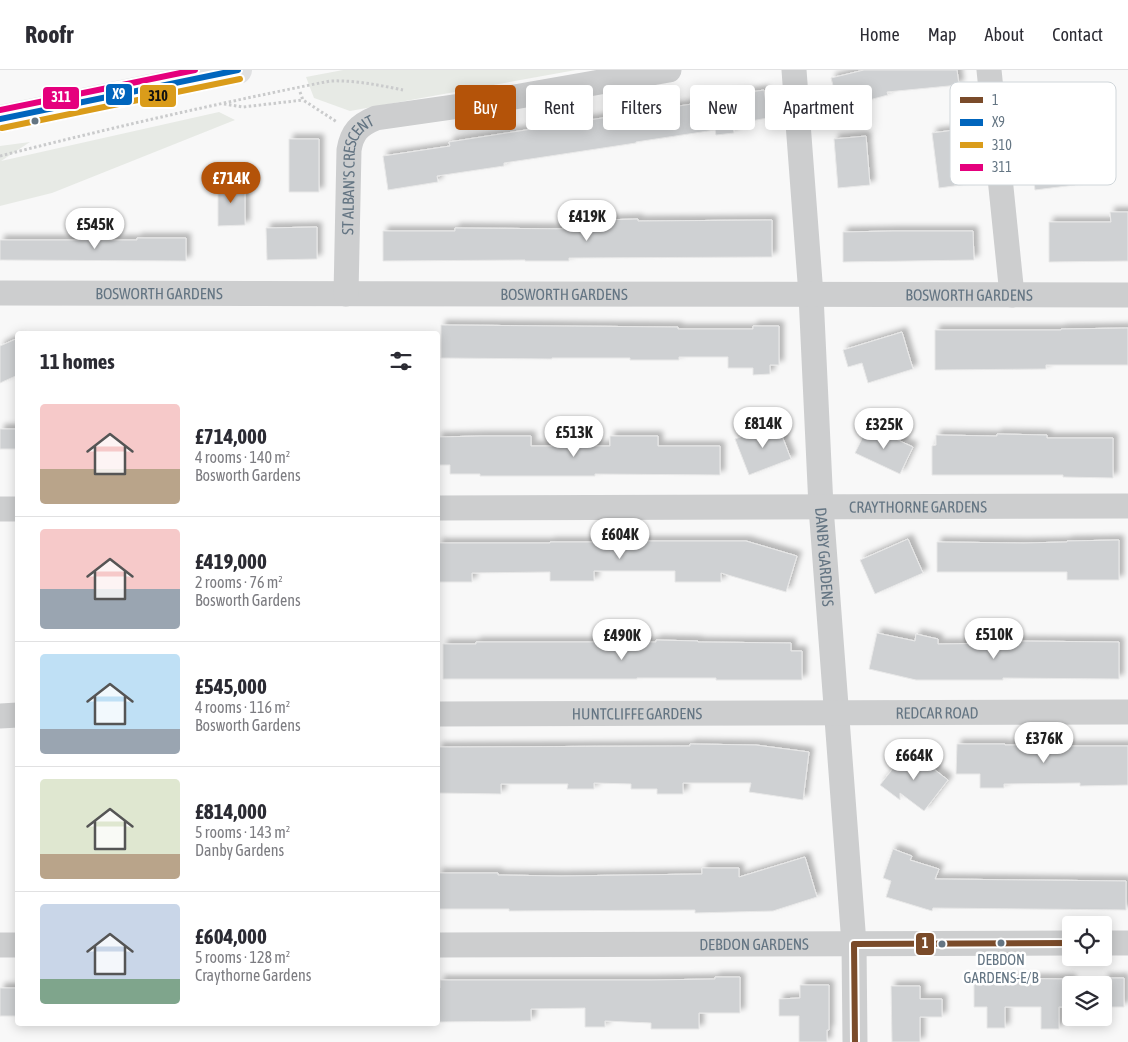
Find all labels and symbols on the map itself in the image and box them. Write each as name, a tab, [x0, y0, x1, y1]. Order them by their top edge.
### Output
legend	[950, 82, 1116, 185]
line badge: X9	[105, 83, 133, 106]
line badge: 310	[139, 84, 177, 108]
line badge: 311	[42, 86, 80, 110]
text: X9	[112, 86, 126, 102]
text: 310	[148, 88, 168, 104]
text: 311	[51, 89, 71, 105]
text: 1	[992, 92, 999, 108]
street label: ST ALBAN'S CRESCENT	[338, 111, 377, 235]
text: X9	[992, 114, 1005, 130]
unlabelled marker	[30, 116, 40, 126]
text: 310	[992, 137, 1012, 153]
text: 311	[992, 159, 1012, 175]
pin: £714K	[196, 162, 266, 204]
pin: £419K	[552, 200, 622, 242]
pin: £545K	[60, 208, 130, 250]
street label: BOSWORTH GARDENS	[95, 284, 223, 302]
street label: BOSWORTH GARDENS	[500, 285, 628, 303]
street label: BOSWORTH GARDENS	[905, 286, 1033, 304]
pin: £814K	[728, 406, 798, 449]
pin: £325K	[849, 408, 919, 450]
pin: £513K	[539, 416, 609, 458]
street label: CRAYTHORNE GARDENS	[849, 497, 987, 516]
street label: DANBY GARDENS	[812, 507, 838, 608]
pin: £604K	[585, 518, 655, 560]
pin: £490K	[587, 618, 657, 661]
pin: £510K	[959, 618, 1029, 660]
street label: REDCAR ROAD	[895, 703, 979, 722]
street label: HUNTCLIFFE GARDENS	[572, 704, 703, 723]
pin: £376K	[1009, 722, 1079, 764]
pin: £664K	[879, 738, 949, 781]
line badge: 1	[915, 932, 935, 956]
street label: DEBDON GARDENS	[699, 935, 809, 953]
text: 1	[922, 935, 929, 951]
marker: DEBDON GARDENS-E/B	[996, 938, 1006, 948]
unlabelled marker	[937, 939, 947, 949]
place label: DEBDON GARDENS-E/B	[963, 951, 1039, 986]

